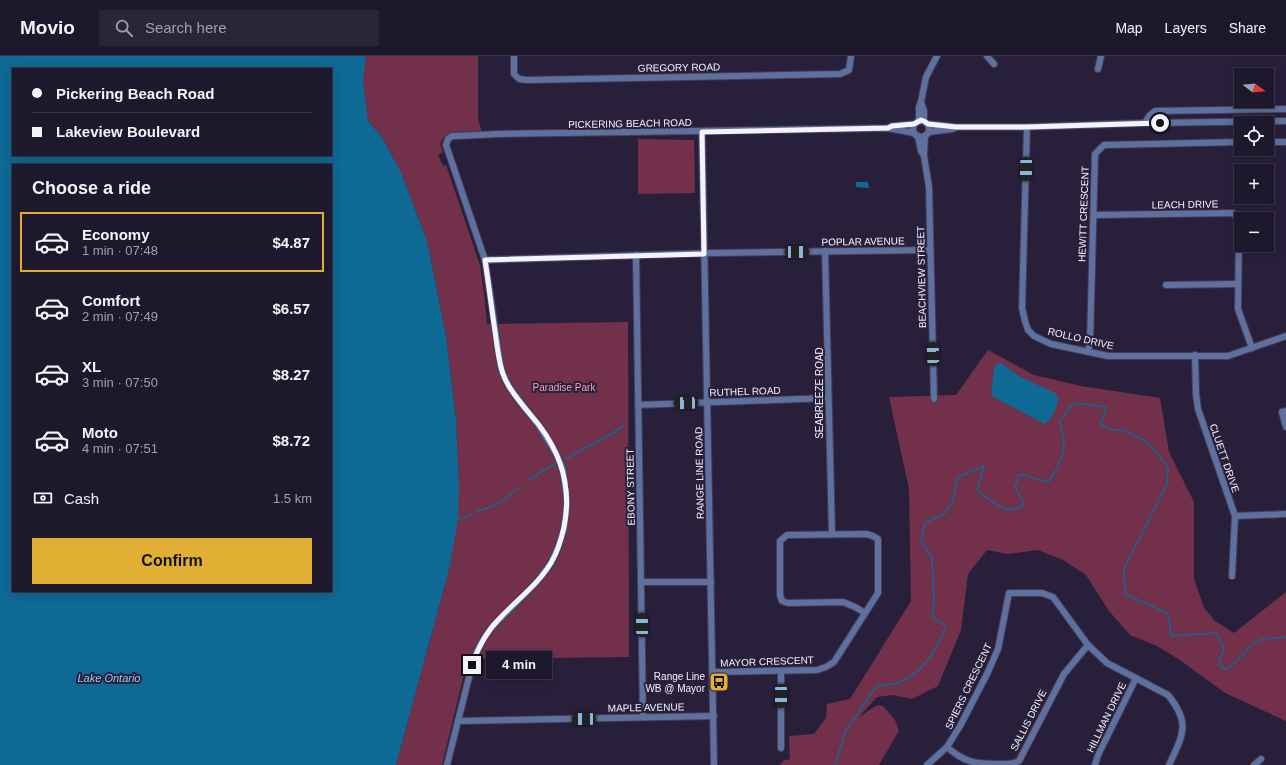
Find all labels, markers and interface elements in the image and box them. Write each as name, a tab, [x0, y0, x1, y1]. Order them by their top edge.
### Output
search box	[99, 10, 379, 46]
text: Movio	[20, 17, 75, 38]
icon: search	[113, 17, 135, 39]
text: Search here	[145, 19, 227, 36]
text: Map	[1115, 20, 1143, 36]
text: Layers	[1165, 20, 1207, 36]
text: Share	[1229, 20, 1266, 36]
street label: GREGORY ROAD	[638, 61, 720, 74]
north arrow	[1234, 68, 1274, 108]
map controls	[1234, 68, 1274, 252]
text: Pickering Beach Road	[56, 85, 214, 102]
route start	[1151, 114, 1169, 132]
button: locate	[1234, 116, 1274, 156]
street label: PICKERING BEACH ROAD	[568, 117, 692, 130]
text: Lakeview Boulevard	[56, 123, 200, 140]
car	[1020, 157, 1032, 181]
button: +	[1234, 164, 1274, 204]
street label: HEWITT CRESCENT	[1076, 166, 1091, 262]
text: Choose a ride	[32, 178, 151, 198]
street label: LEACH DRIVE	[1152, 198, 1219, 211]
button: −	[1234, 212, 1274, 252]
icon: car	[34, 224, 70, 260]
text: Economy	[82, 226, 150, 243]
street label: BEACHVIEW STREET	[915, 226, 928, 328]
text: $4.87	[272, 234, 310, 251]
street label: POPLAR AVENUE	[821, 235, 905, 248]
text: 1 min · 07:48	[82, 243, 158, 258]
car	[785, 246, 809, 258]
icon: car	[34, 290, 70, 326]
text: Comfort	[82, 292, 140, 309]
text: $6.57	[272, 300, 310, 317]
text: 2 min · 07:49	[82, 309, 158, 324]
street label: ROLLO DRIVE	[1047, 326, 1115, 351]
car	[927, 342, 939, 366]
street label: SEABREEZE ROAD	[814, 347, 825, 439]
icon: car	[34, 356, 70, 392]
text: XL	[82, 358, 101, 375]
text: $8.27	[272, 366, 310, 383]
text: 3 min · 07:50	[82, 375, 158, 390]
park label: Paradise Park	[533, 382, 596, 393]
street label: RUTHEL ROAD	[709, 385, 781, 398]
car	[674, 397, 698, 409]
icon: car	[34, 422, 70, 458]
street label: CLUETT DRIVE	[1208, 422, 1242, 494]
text: Moto	[82, 424, 118, 441]
street label: RANGE LINE ROAD	[693, 427, 706, 519]
text: $8.72	[272, 432, 310, 449]
text: 4 min · 07:51	[82, 441, 158, 456]
street label: EBONY STREET	[624, 448, 637, 526]
icon: cash	[32, 487, 54, 509]
text: Cash	[64, 490, 99, 507]
text: 1.5 km	[273, 491, 312, 506]
button: Confirm	[32, 538, 312, 584]
car	[636, 613, 648, 637]
street label: SPIERS CRESCENT	[943, 641, 994, 731]
callout: 4 min	[486, 651, 552, 679]
street label: MAYOR CRESCENT	[720, 654, 814, 669]
route end	[463, 656, 481, 674]
text: 4 min	[502, 657, 536, 672]
place label: Range Line WB @ Mayor	[645, 671, 706, 694]
bus stop icon: Range Line WB @ Mayor	[708, 671, 730, 693]
water label: Lake Ontario	[78, 672, 140, 684]
street label: HILLMAN DRIVE	[1085, 680, 1128, 754]
car	[775, 684, 787, 708]
street label: SALLIS DRIVE	[1008, 687, 1049, 753]
street label: MAPLE AVENUE	[608, 701, 685, 714]
car	[572, 713, 596, 725]

